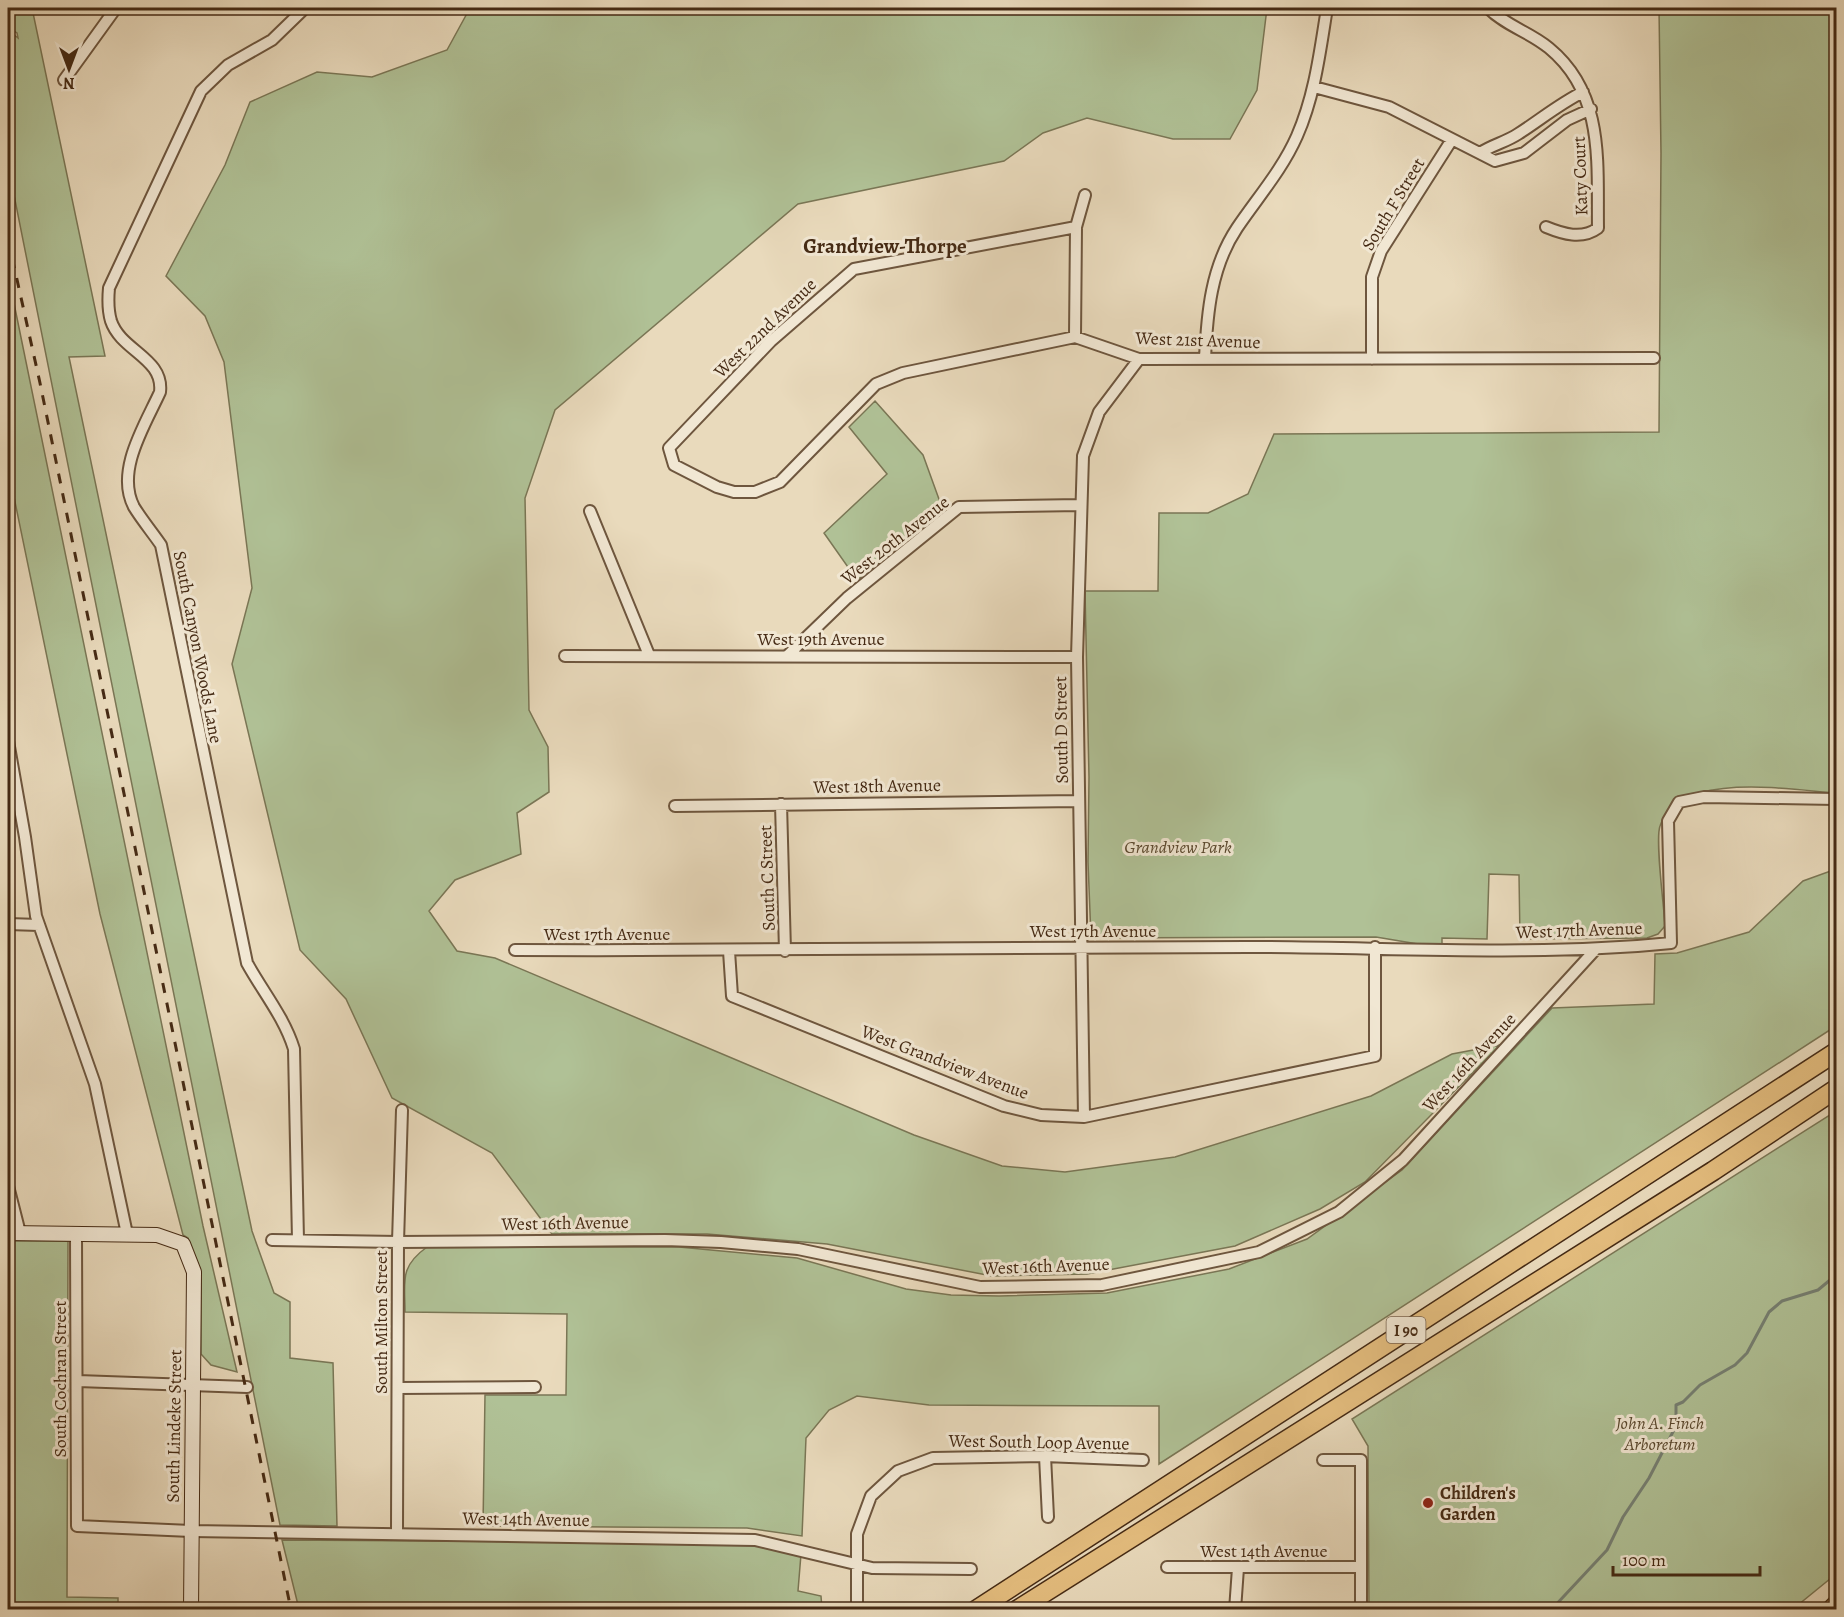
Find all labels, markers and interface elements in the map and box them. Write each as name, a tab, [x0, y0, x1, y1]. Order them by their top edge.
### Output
north arrow	[39, 39, 99, 99]
text: N	[63, 72, 75, 94]
street label: Katy Court	[1567, 136, 1593, 216]
street label: South F Street	[1356, 153, 1430, 255]
district label: Grandview-Thorpe	[803, 232, 967, 260]
street label: West 22nd Avenue	[708, 273, 822, 384]
street label: West 21st Avenue	[1134, 326, 1261, 354]
street label: West 20th Avenue	[835, 490, 954, 590]
street label: South Canyon Woods Lane	[168, 549, 228, 745]
street label: West 19th Avenue	[756, 627, 885, 651]
street label: South D Street	[1048, 676, 1074, 784]
street label: West 18th Avenue	[812, 773, 941, 799]
street label: South C Street	[753, 825, 781, 931]
park label: Grandview Park	[1124, 835, 1232, 859]
street label: West 17th Avenue	[1514, 916, 1643, 944]
street label: West 17th Avenue	[1029, 919, 1156, 943]
street label: West 17th Avenue	[543, 922, 670, 946]
street label: West 16th Avenue	[1416, 1007, 1521, 1118]
street label: West Grandview Avenue	[857, 1019, 1032, 1105]
street label: West 16th Avenue	[500, 1210, 629, 1236]
street label: South Milton Street	[369, 1250, 393, 1394]
street label: West 16th Avenue	[981, 1252, 1110, 1280]
street label: South Cochran Street	[48, 1300, 72, 1457]
road number: I 90	[1386, 1317, 1426, 1343]
street label: South Lindeke Street	[161, 1349, 187, 1503]
park label: John A. Finch Arboretum	[1615, 1411, 1705, 1456]
street label: West South Loop Avenue	[947, 1428, 1130, 1456]
place label: Children's Garden	[1440, 1481, 1516, 1526]
marker: Children's Garden	[1421, 1496, 1435, 1510]
street label: West 14th Avenue	[461, 1506, 590, 1532]
street label: West 14th Avenue	[1199, 1539, 1328, 1563]
scale bar	[1613, 1539, 1760, 1577]
text: 100 m	[1622, 1548, 1666, 1572]

